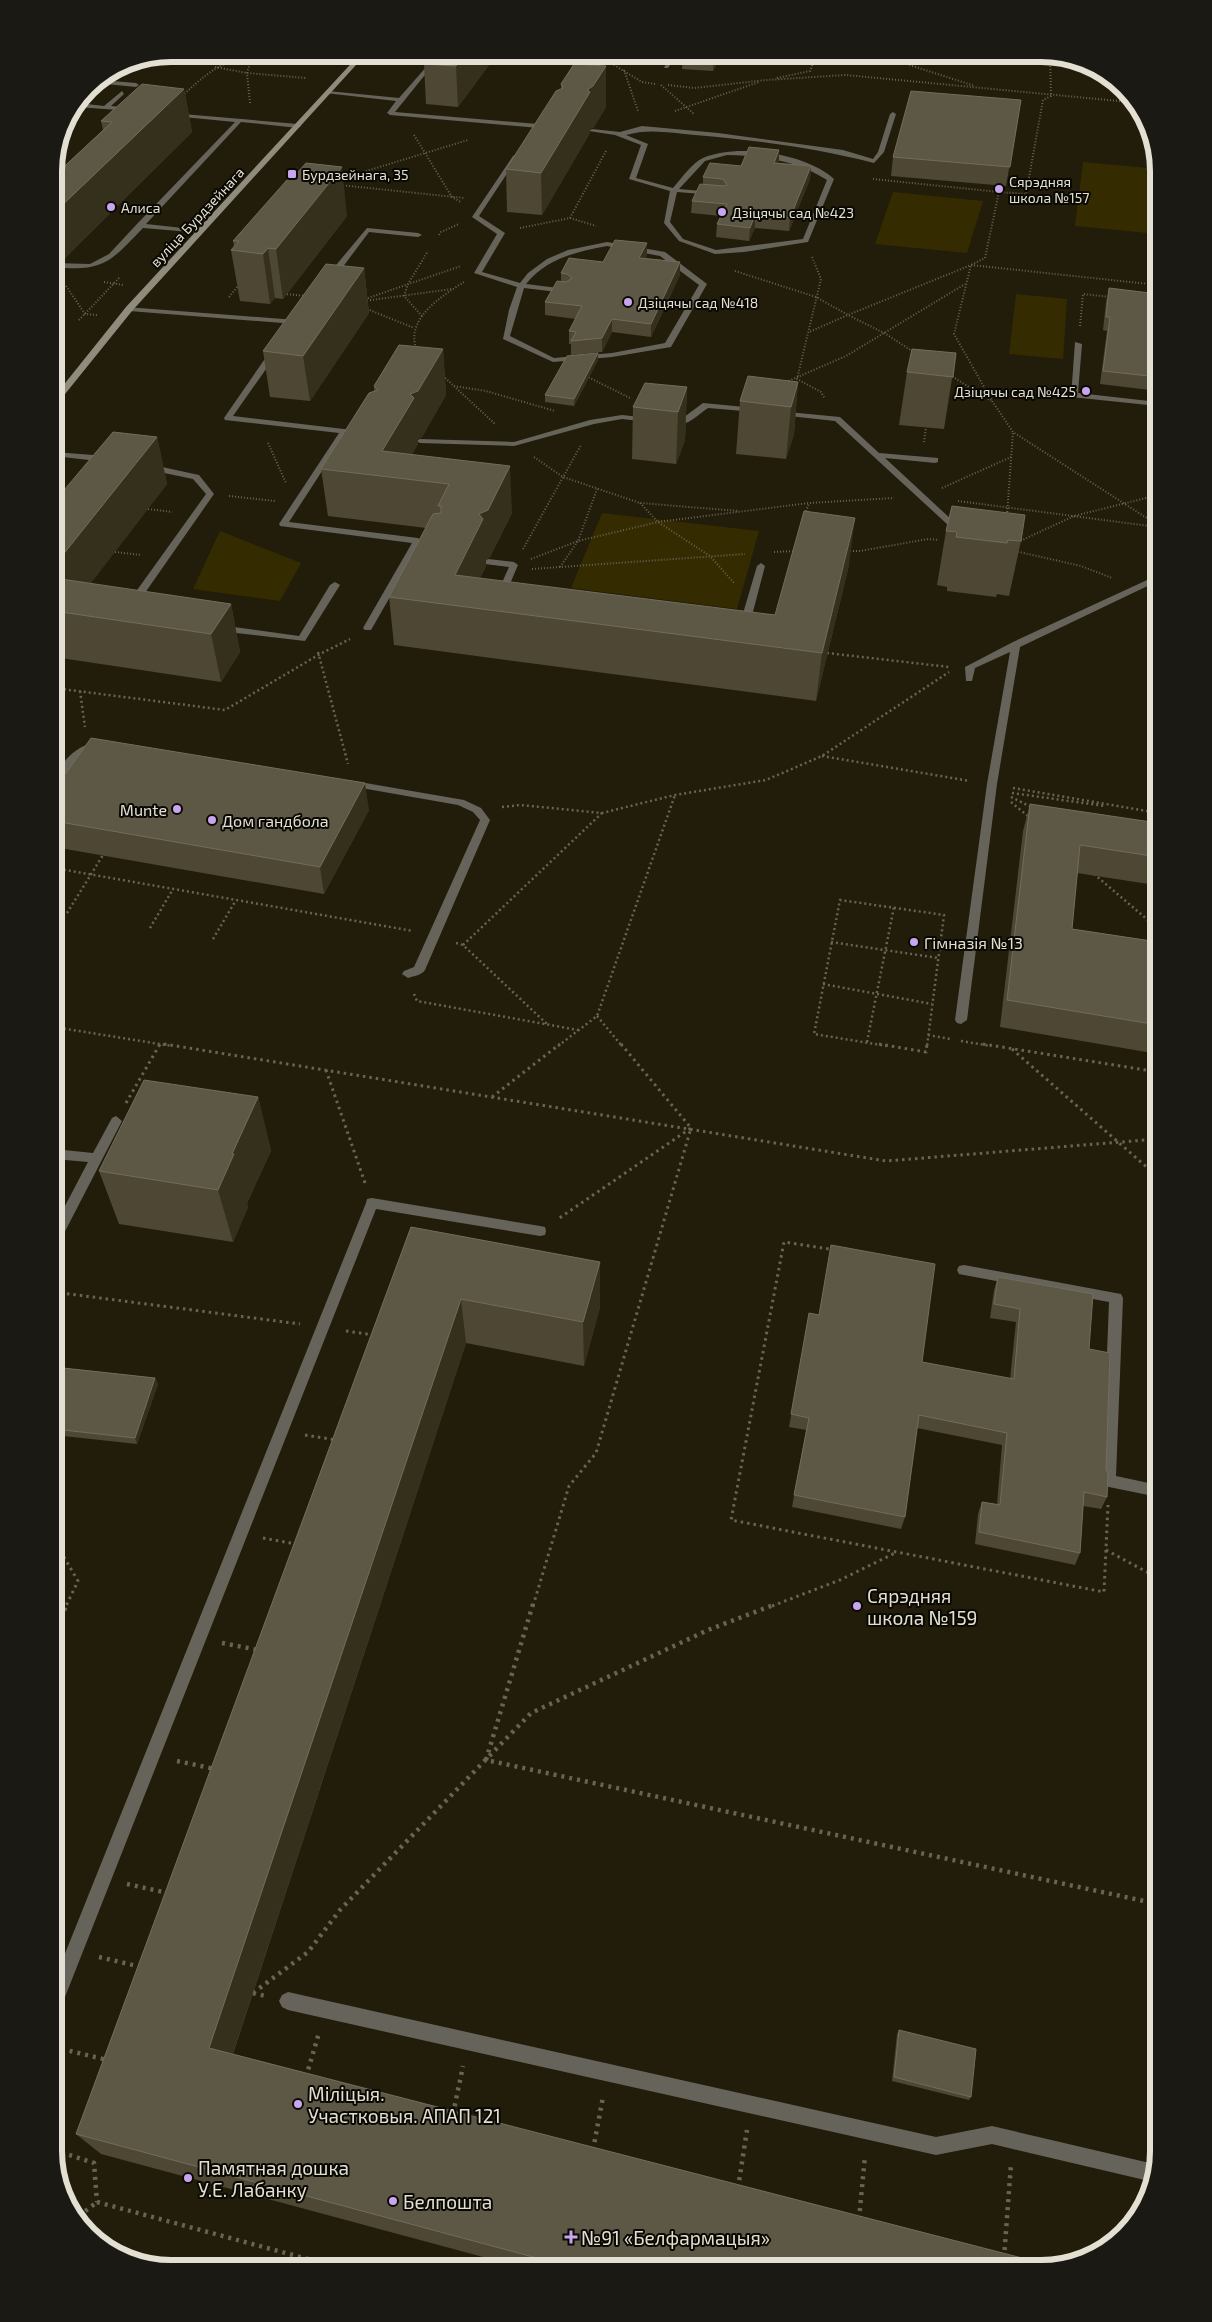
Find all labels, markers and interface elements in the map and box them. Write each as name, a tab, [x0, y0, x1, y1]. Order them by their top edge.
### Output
street label: вуліца Бурдзейнага	[146, 164, 248, 270]
place label: Бурдзейнага, 35	[302, 166, 409, 183]
marker: Бурдзейнага, 35	[286, 168, 298, 180]
place label: Сярэдняя школа №157	[1009, 173, 1090, 206]
marker: Сярэдняя школа №157	[993, 183, 1005, 195]
place label: Алиса	[121, 199, 160, 216]
marker: Алиса	[105, 201, 117, 213]
place label: Дзіцячы сад №423	[732, 204, 854, 221]
marker: Дзіцячы сад №423	[716, 206, 728, 218]
place label: Дзіцячы сад №418	[638, 294, 758, 311]
marker: Дзіцячы сад №418	[622, 296, 634, 308]
place label: Дзіцячы сад №425	[954, 383, 1076, 400]
marker: Дзіцячы сад №425	[1080, 385, 1092, 397]
place label: Munte	[120, 800, 167, 819]
marker: Munte	[171, 803, 183, 815]
place label: Дом гандбола	[222, 811, 329, 830]
marker: Дом гандбола	[206, 814, 218, 826]
place label: Гімназія №13	[924, 933, 1023, 952]
marker: Гімназія №13	[908, 936, 920, 948]
place label: Сярэдняя школа №159	[867, 1584, 977, 1629]
marker: Сярэдняя школа №159	[851, 1600, 863, 1612]
place label: Міліцыя. Участковыя. АПАП 121	[308, 2082, 501, 2127]
marker: Міліцыя. Участковыя. АПАП 121	[292, 2098, 304, 2110]
place label: Памятная дошка У.Е. Лабанку	[198, 2156, 349, 2202]
marker: Памятная дошка У.Е. Лабанку	[182, 2172, 194, 2184]
place label: Белпошта	[403, 2190, 492, 2213]
marker: Белпошта	[387, 2195, 399, 2207]
place label: №91 «Белфармацыя»	[581, 2226, 770, 2249]
marker: №91 «Белфармацыя»	[565, 2231, 577, 2243]

